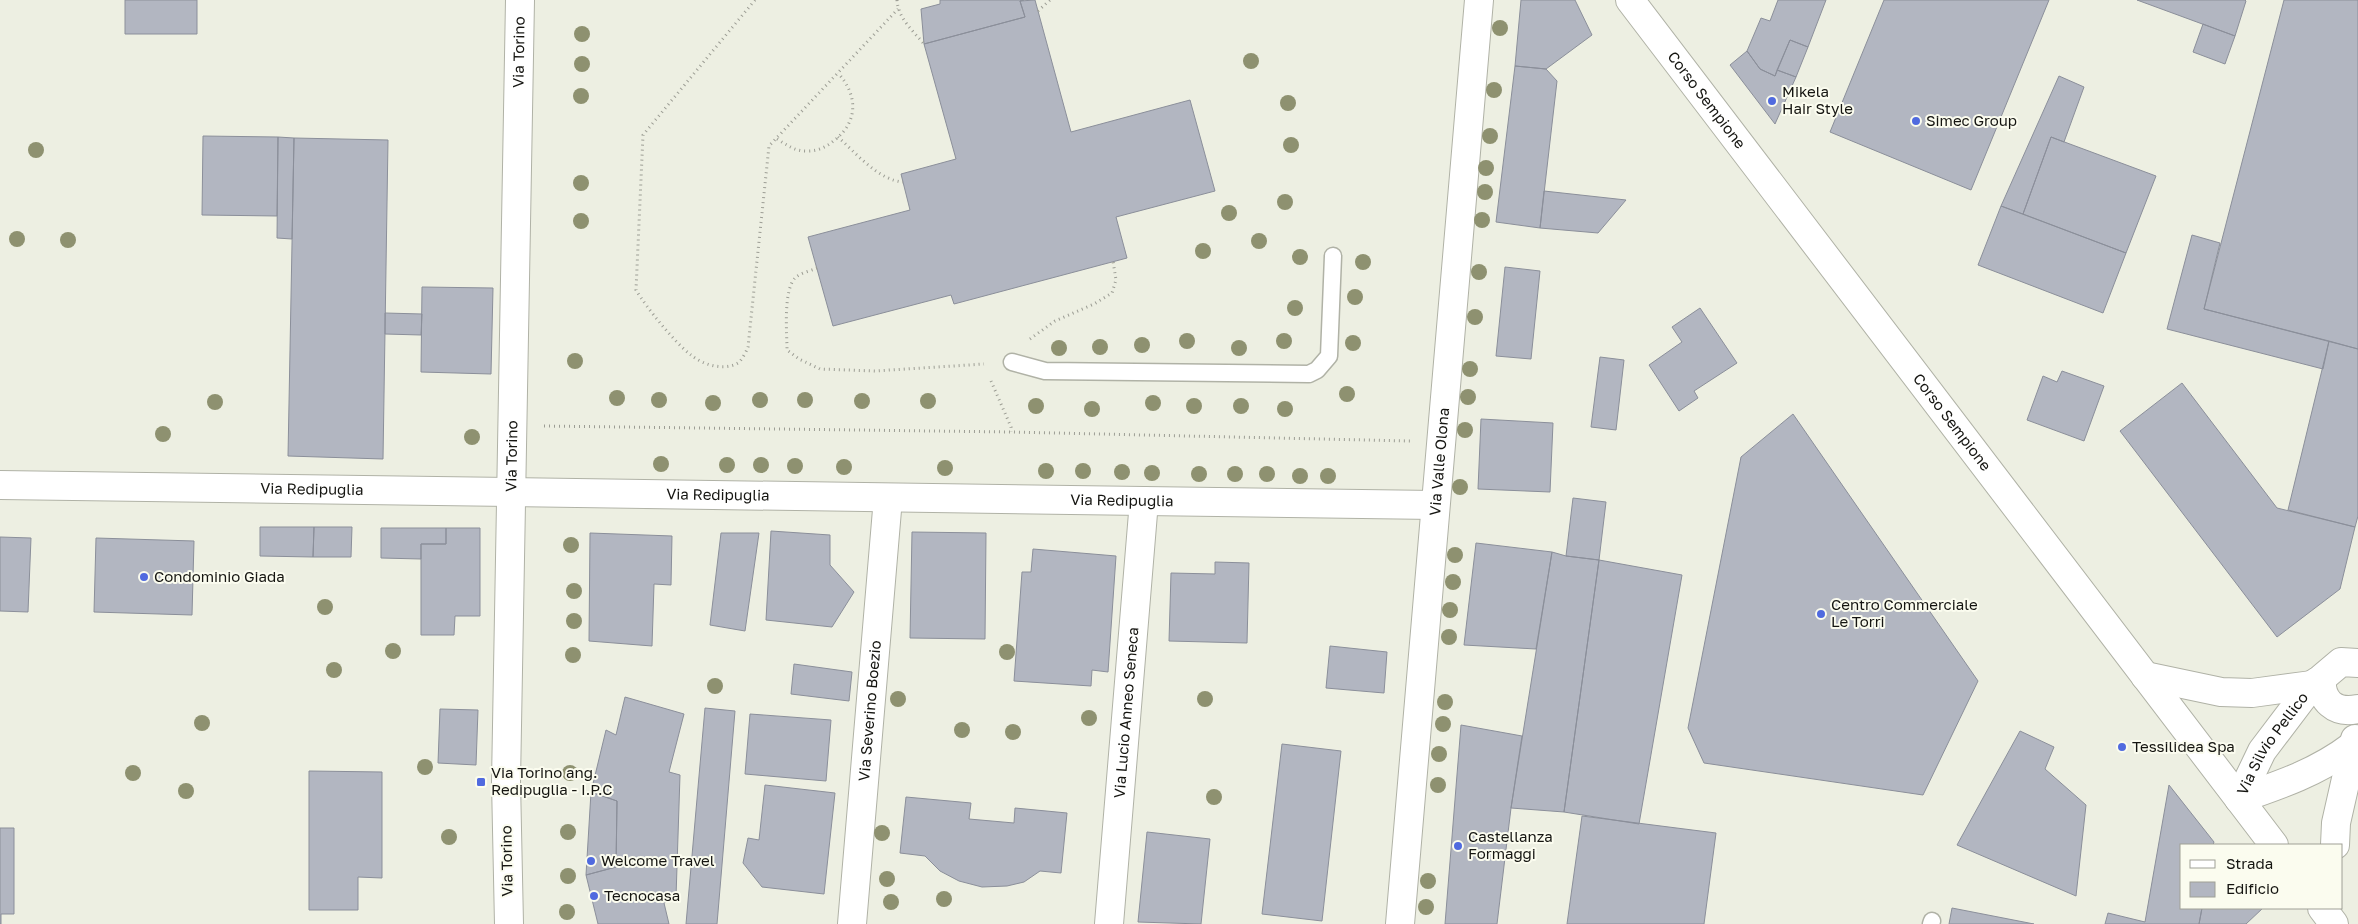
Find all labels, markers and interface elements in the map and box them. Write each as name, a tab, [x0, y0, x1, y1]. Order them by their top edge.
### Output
street label: Via Torino	[508, 16, 528, 88]
street label: Corso Sempione	[1664, 47, 1750, 152]
place label: Mikela Hair Style	[1782, 82, 1853, 117]
marker: Mikela Hair Style	[1766, 95, 1778, 107]
place label: Simec Group	[1926, 111, 2017, 129]
marker: Simec Group	[1910, 115, 1922, 127]
street label: Corso Sempione	[1910, 369, 1996, 474]
street label: Via Valle Olona	[1425, 407, 1452, 516]
street label: Via Torino	[501, 420, 520, 492]
street label: Via Redipuglia	[260, 479, 364, 498]
street label: Via Redipuglia	[666, 484, 770, 504]
street label: Via Redipuglia	[1070, 490, 1174, 509]
place label: Condominio Giada	[154, 567, 285, 585]
marker: Condominio Giada	[138, 571, 150, 583]
place label: Centro Commerciale Le Torri	[1831, 595, 1978, 630]
marker: Centro Commerciale Le Torri	[1815, 608, 1827, 620]
street label: Via Lucio Anneo Seneca	[1109, 626, 1142, 799]
street label: Via Severino Boezio	[854, 639, 884, 782]
street label: Via Silvio Pellico	[2232, 688, 2311, 797]
place label: Tessilidea Spa	[2132, 737, 2235, 755]
marker: Tessilidea Spa	[2116, 741, 2128, 753]
place label: Via Torino ang. Redipuglia - I.P.C	[491, 763, 612, 798]
marker: Via Torino ang. Redipuglia - I.P.C	[475, 776, 487, 788]
street label: Via Torino	[496, 825, 516, 897]
place label: Castellanza Formaggi	[1468, 827, 1553, 862]
marker: Castellanza Formaggi	[1452, 840, 1464, 852]
legend	[2180, 844, 2343, 909]
place label: Welcome Travel	[601, 851, 715, 869]
text: Strada	[2226, 854, 2273, 872]
marker: Welcome Travel	[585, 855, 597, 867]
text: Edificio	[2226, 879, 2279, 897]
place label: Tecnocasa	[604, 886, 680, 904]
marker: Tecnocasa	[588, 890, 600, 902]

